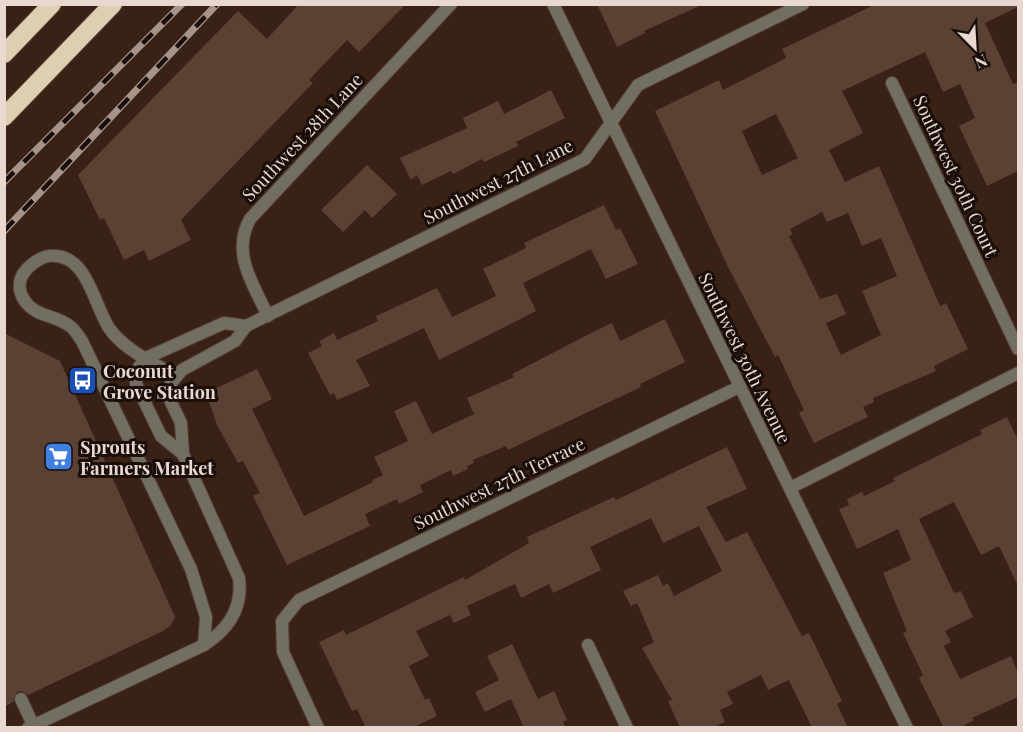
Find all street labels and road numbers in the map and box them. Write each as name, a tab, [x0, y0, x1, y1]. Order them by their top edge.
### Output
street label: Southwest 28th Lane	[236, 68, 368, 206]
street label: Southwest 30th Court	[908, 91, 1004, 261]
street label: Southwest 27th Lane	[419, 133, 577, 229]
street label: Southwest 30th Avenue	[693, 269, 797, 447]
street label: Southwest 27th Terrace	[409, 431, 589, 535]

